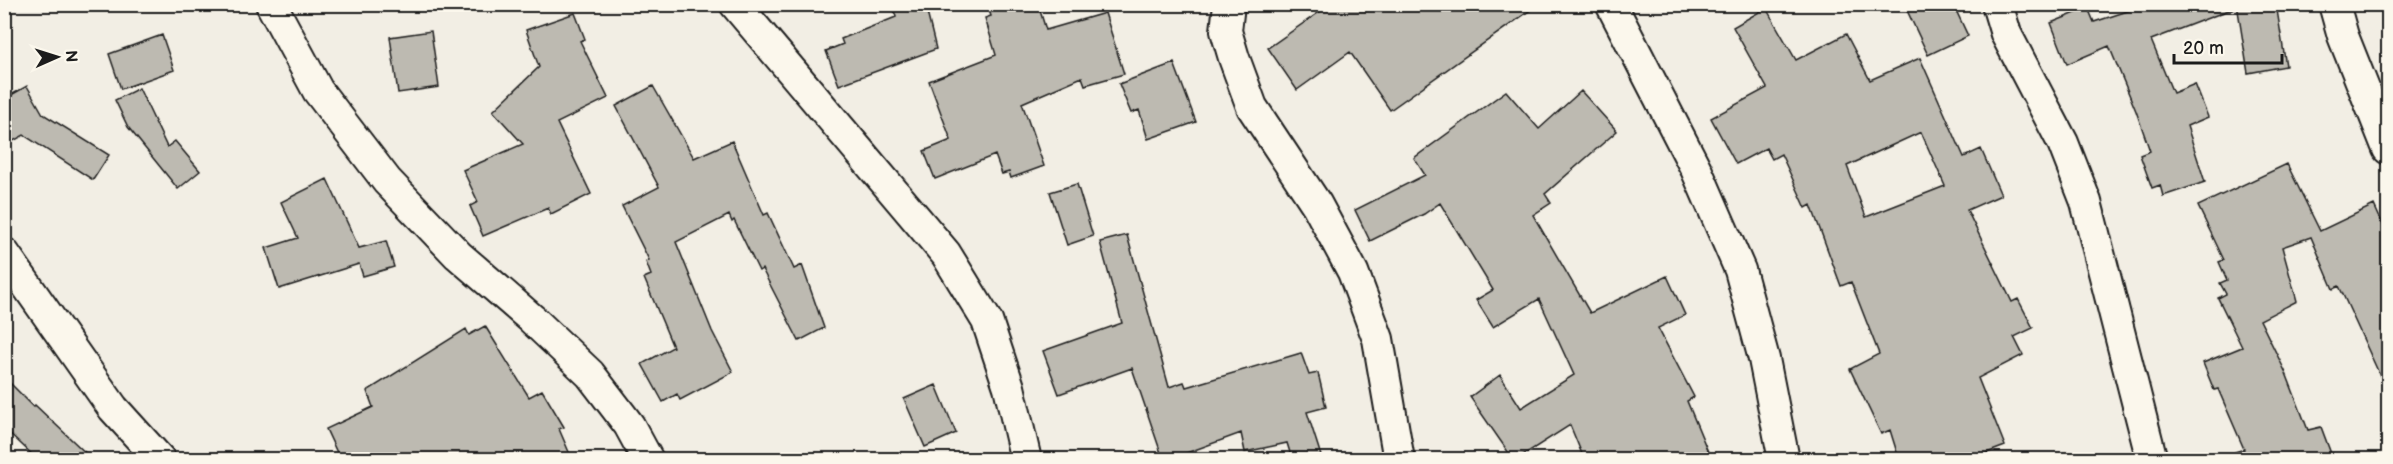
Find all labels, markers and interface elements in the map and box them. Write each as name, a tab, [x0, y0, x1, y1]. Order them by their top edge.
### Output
north arrow	[27, 27, 87, 87]
scale bar	[2174, 27, 2282, 65]
text: 20 m	[2183, 38, 2224, 59]
text: N	[61, 50, 80, 63]

